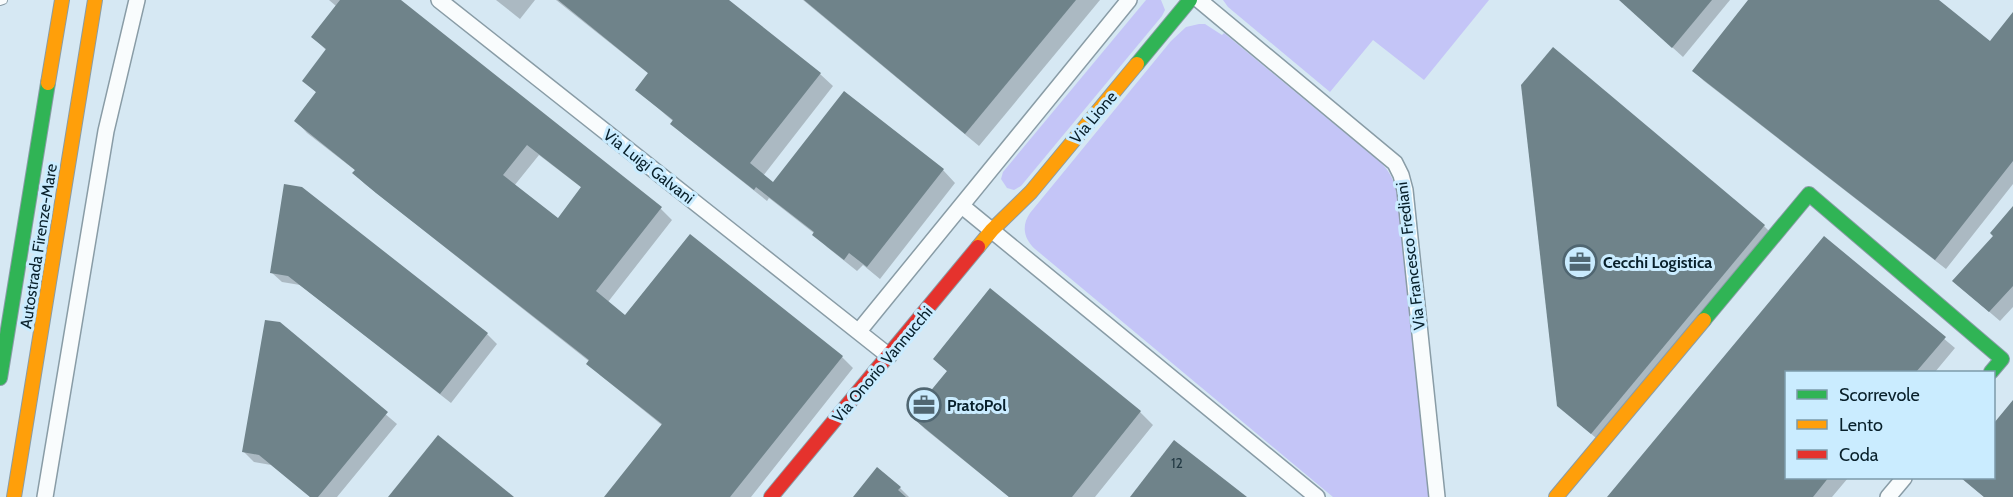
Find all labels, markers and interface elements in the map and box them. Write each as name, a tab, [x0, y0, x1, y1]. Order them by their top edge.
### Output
street label: Via Lione	[1066, 87, 1121, 147]
street label: Via Luigi Galvani	[600, 125, 698, 208]
street label: Autostrada Firenze-Mare	[16, 162, 61, 330]
street label: Via Francesco Frediani	[1392, 181, 1429, 331]
office icon: Cecchi Logistica	[1562, 244, 1598, 280]
place label: Cecchi Logistica	[1603, 253, 1712, 272]
street label: Via Onorio Vannucchi	[828, 302, 936, 426]
legend	[1785, 371, 1995, 479]
text: Scorrevole	[1839, 384, 1920, 406]
office icon: PratoPol	[906, 387, 942, 423]
place label: PratoPol	[947, 396, 1006, 415]
text: Lento	[1839, 414, 1883, 436]
text: Coda	[1839, 444, 1879, 466]
house number: 12	[1171, 454, 1183, 472]

